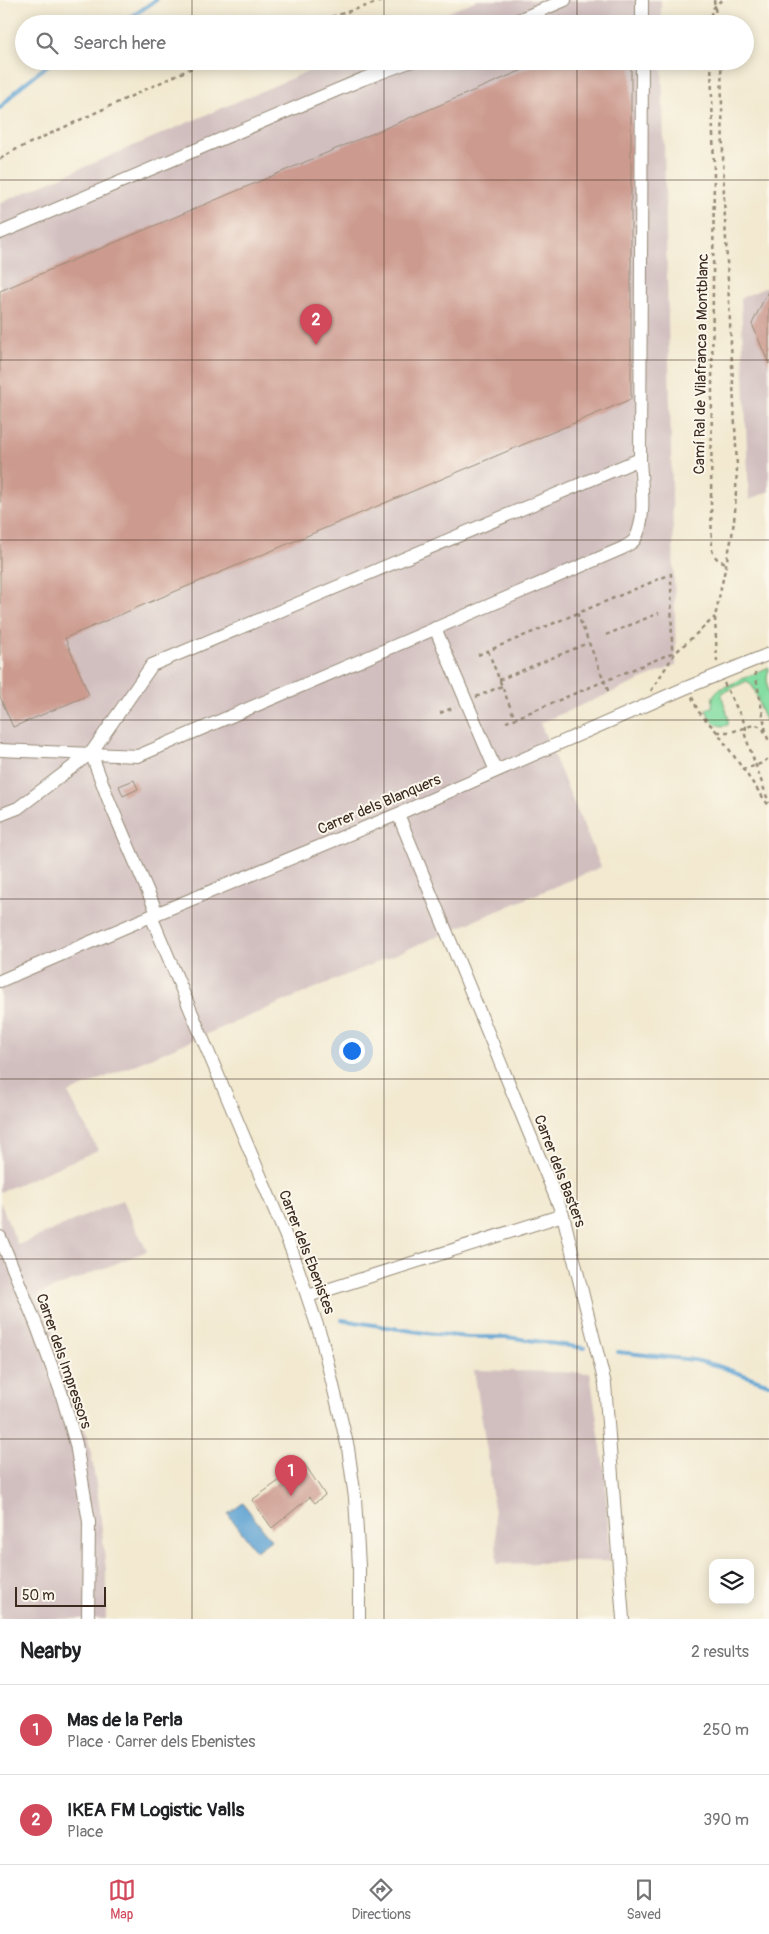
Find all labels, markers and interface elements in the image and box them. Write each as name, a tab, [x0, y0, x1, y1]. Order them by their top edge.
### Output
search box	[15, 15, 754, 70]
icon: search	[33, 29, 61, 57]
text: Search here	[73, 31, 166, 55]
street label: Camí Ral de Vilafranca a Montblanc	[690, 253, 713, 475]
pin: 2	[300, 304, 332, 345]
street label: Carrer dels Blanquers	[315, 770, 444, 839]
your location	[339, 1038, 365, 1064]
street label: Carrer dels Basters	[529, 1112, 590, 1230]
street label: Carrer dels Ebenistes	[274, 1187, 339, 1317]
street label: Carrer dels Impressors	[31, 1291, 96, 1432]
pin: 1	[275, 1455, 307, 1496]
map controls	[709, 1559, 754, 1604]
button: layers	[709, 1559, 754, 1604]
scale bar	[15, 1584, 106, 1607]
text: 50 m	[22, 1587, 55, 1604]
text: Nearby	[20, 1638, 81, 1665]
text: 2 results	[691, 1642, 749, 1662]
text: Mas de la Perla	[67, 1708, 183, 1732]
text: 1	[33, 1720, 39, 1740]
text: 250 m	[703, 1720, 749, 1740]
text: Place · Carrer dels Ebenistes	[67, 1732, 255, 1752]
text: IKEA FM Logistic Valls	[67, 1798, 244, 1822]
text: 2	[32, 1810, 40, 1830]
text: 390 m	[703, 1810, 749, 1830]
text: Place	[67, 1822, 103, 1842]
tab: Map	[108, 1876, 136, 1923]
tab: Directions	[351, 1876, 411, 1923]
tab: Saved	[626, 1876, 661, 1923]

